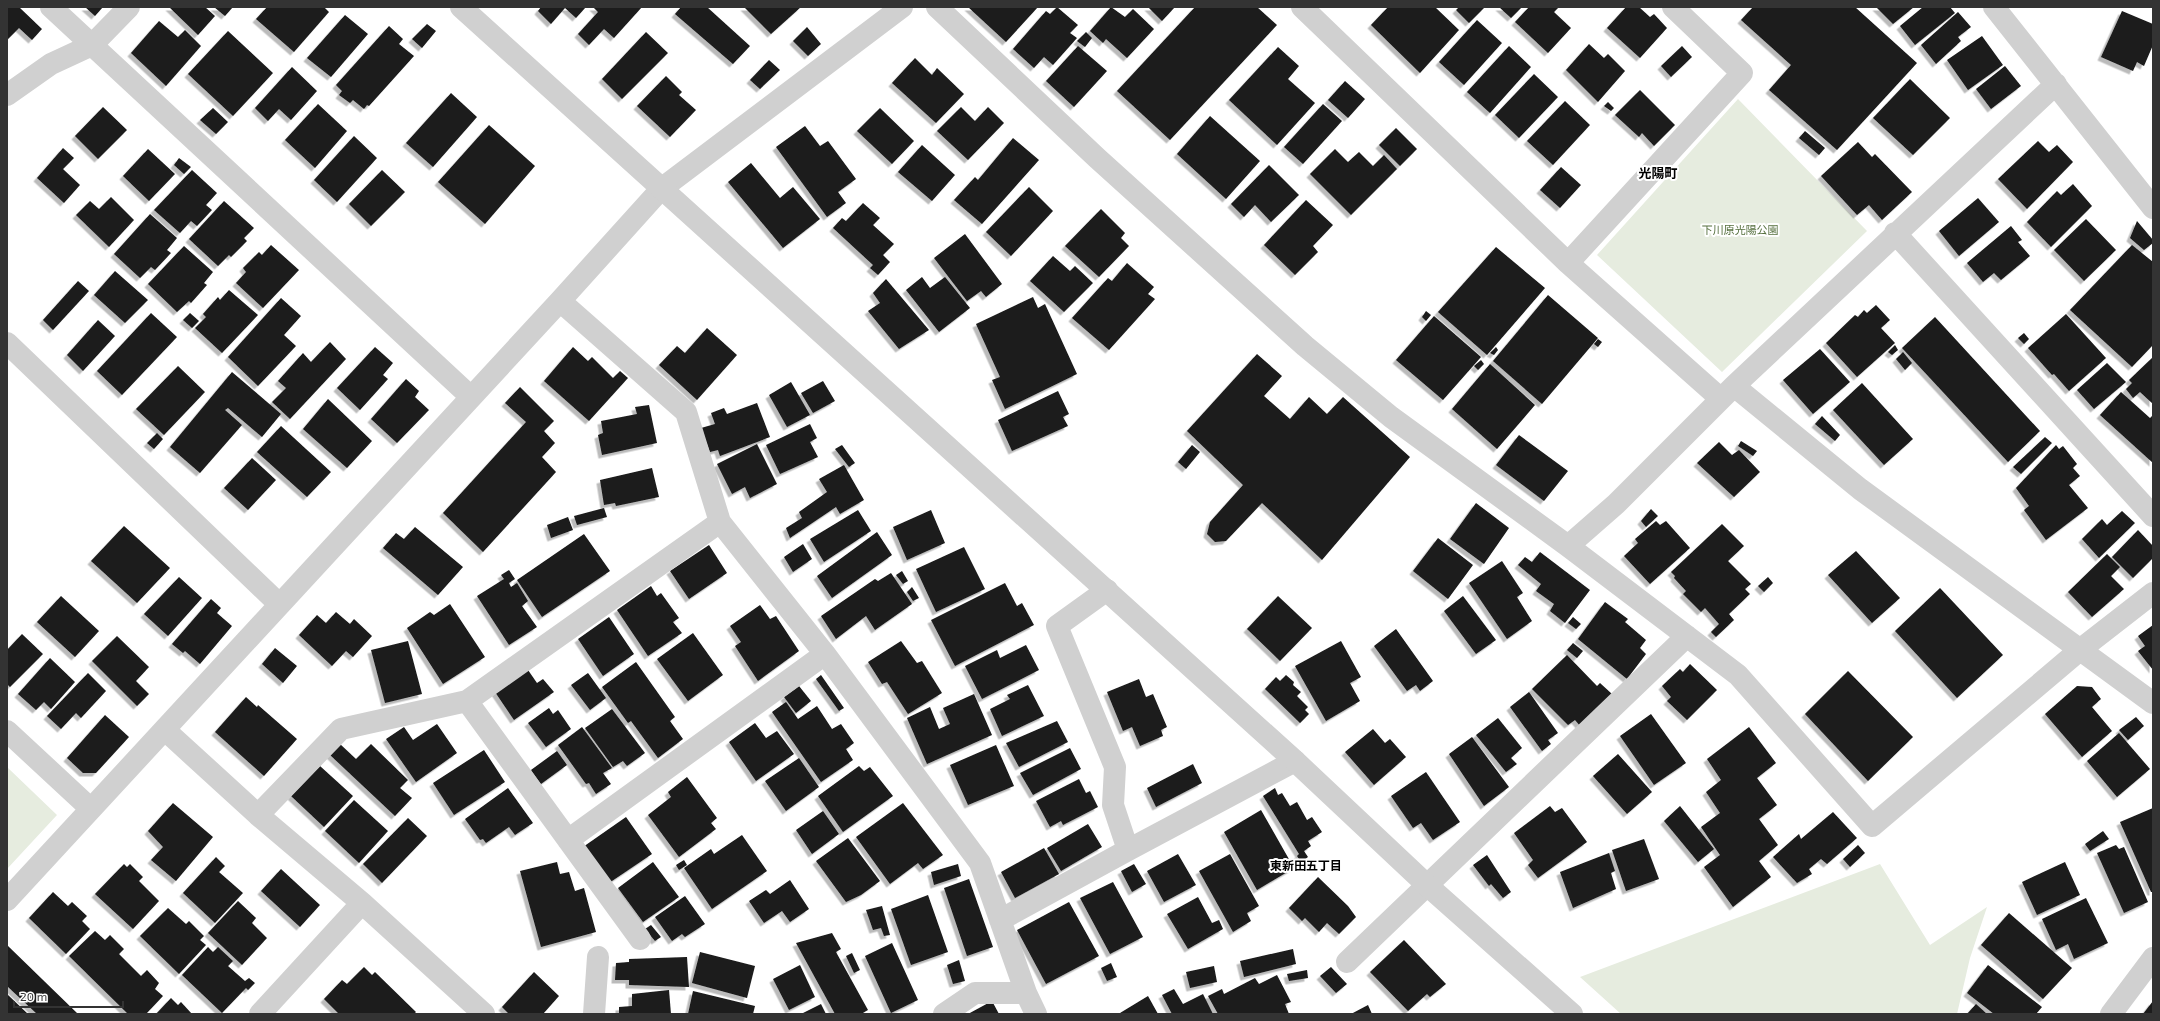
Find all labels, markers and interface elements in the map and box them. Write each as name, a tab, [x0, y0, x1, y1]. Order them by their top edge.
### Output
district label: 光陽町	[1638, 165, 1678, 181]
park label: 下川原光陽公園	[1702, 223, 1779, 236]
district label: 東新田五丁目	[1270, 858, 1342, 872]
scale bar	[14, 983, 123, 1009]
text: 20 m	[20, 989, 47, 1003]

